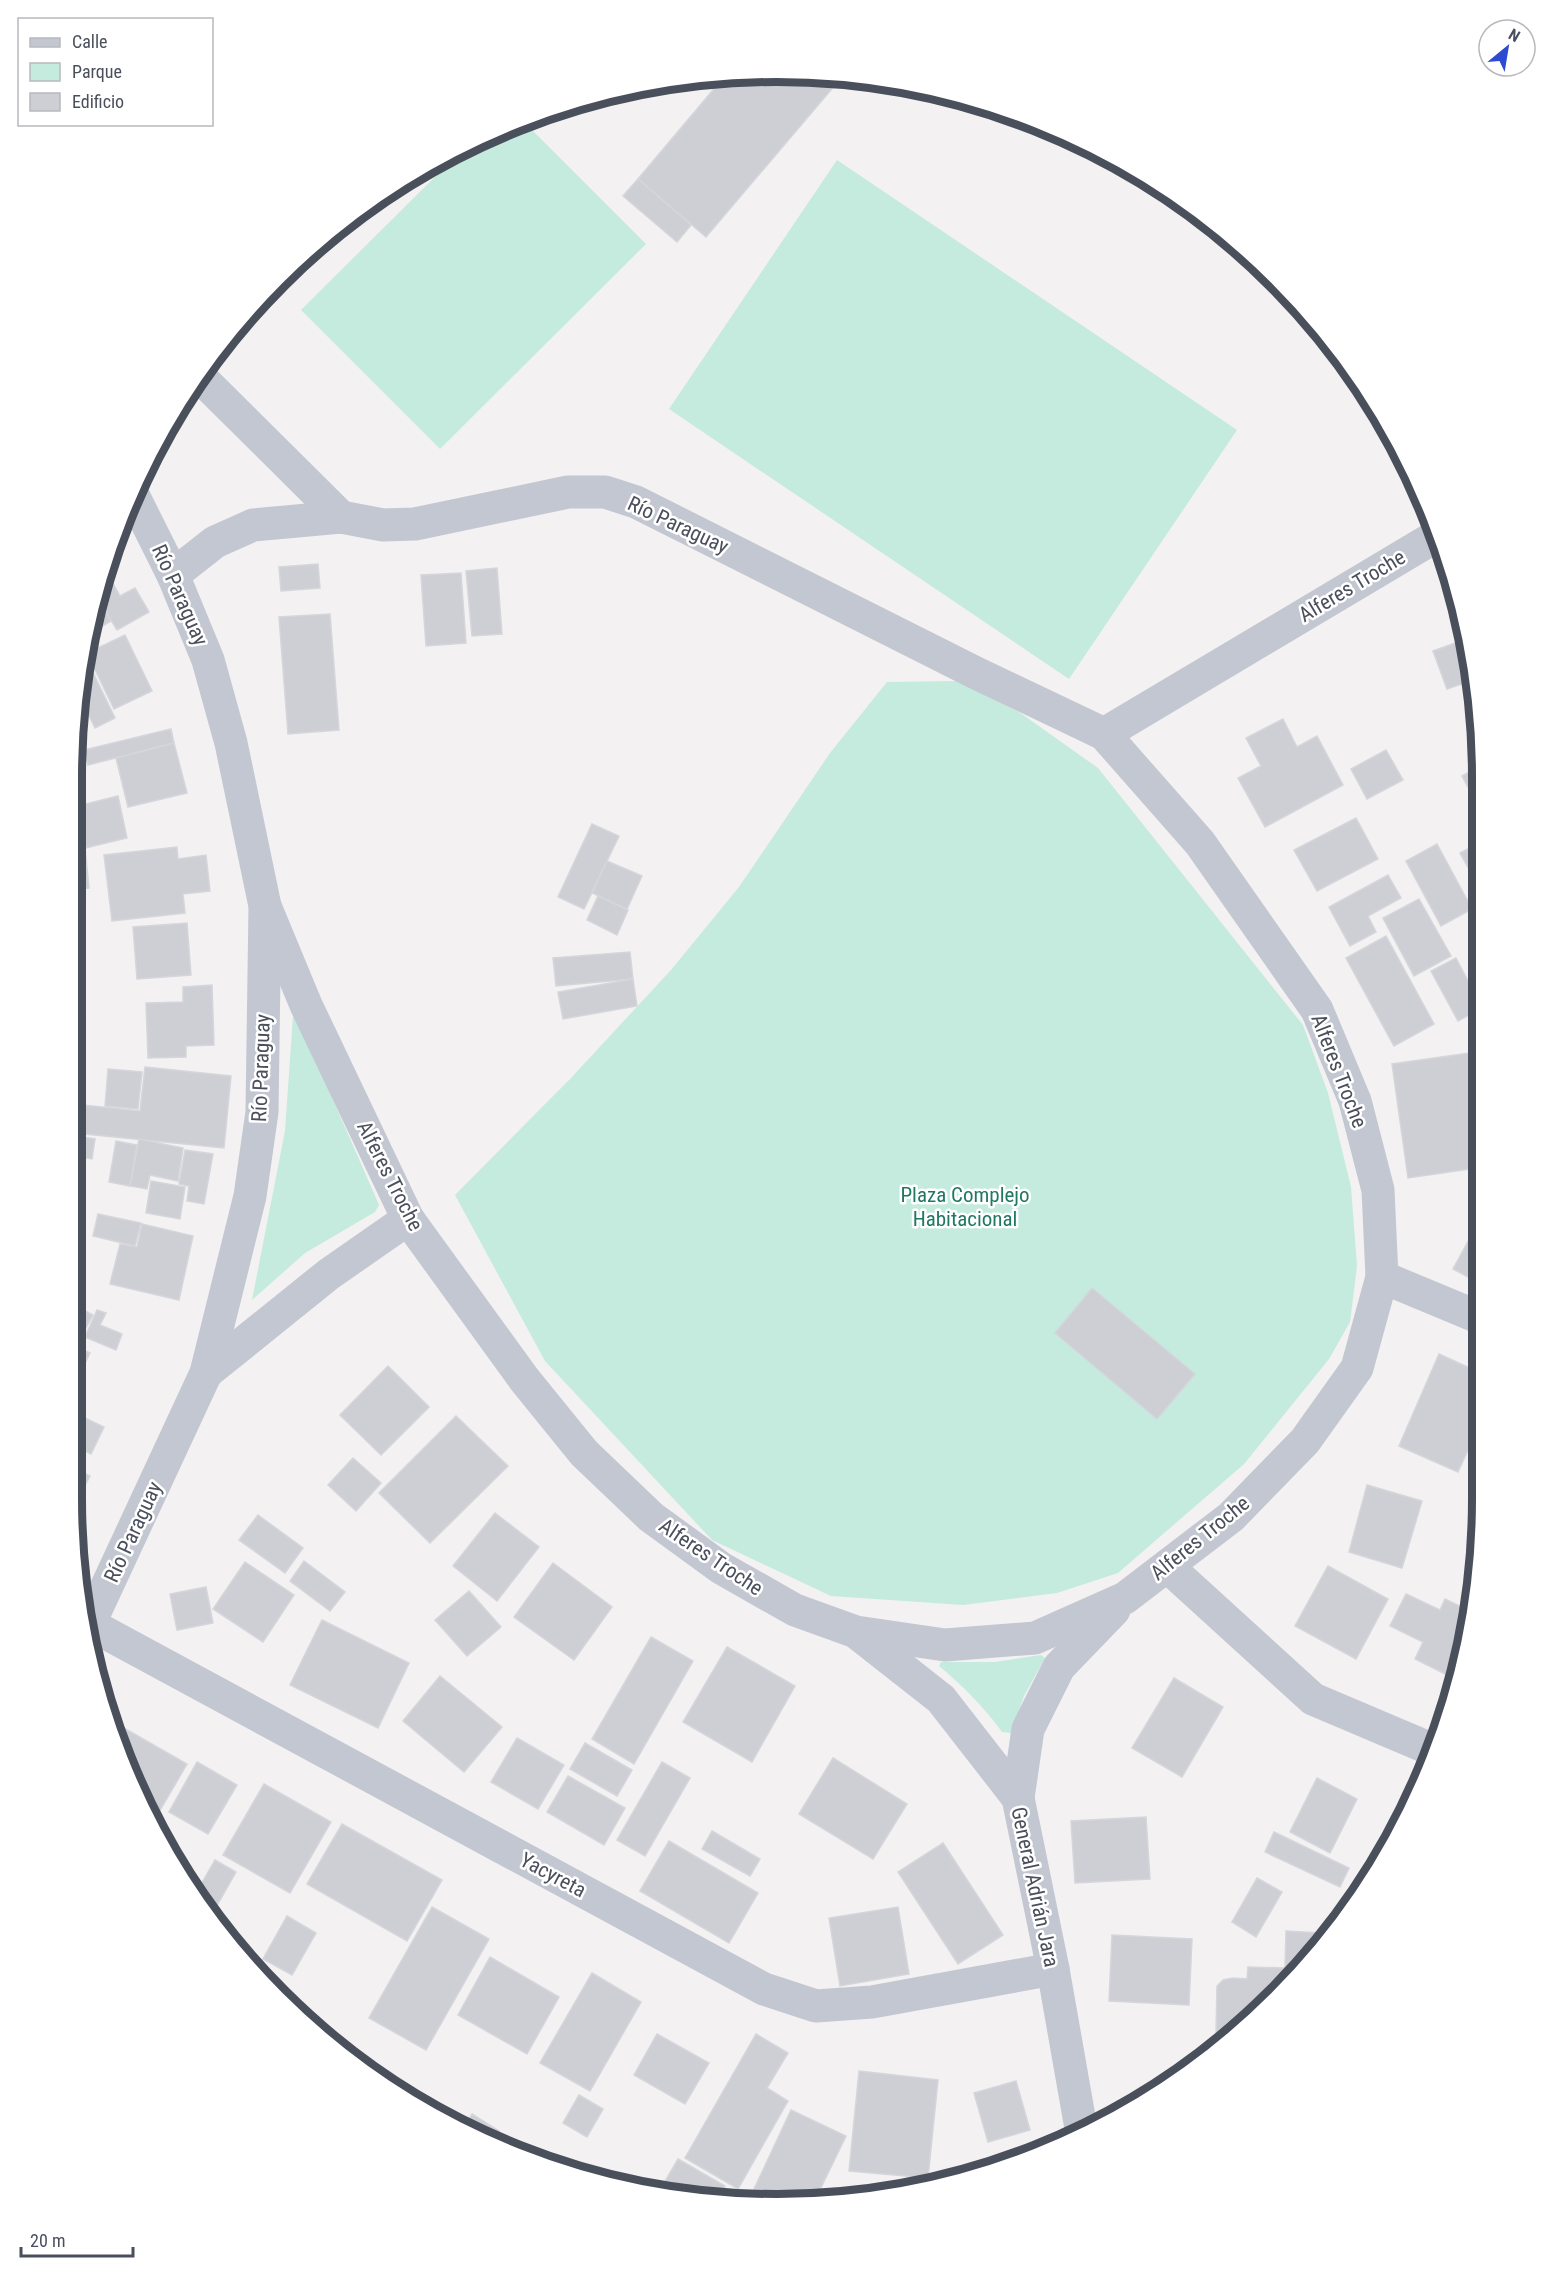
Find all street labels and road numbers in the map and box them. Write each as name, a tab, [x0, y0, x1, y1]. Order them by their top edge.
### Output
street label: Río Paraguay	[624, 491, 732, 559]
street label: Río Paraguay	[147, 541, 213, 650]
street label: Alferes Troche	[1294, 545, 1410, 627]
street label: Alferes Troche	[1306, 1011, 1372, 1131]
street label: Río Paraguay	[247, 1013, 275, 1123]
street label: Alferes Troche	[352, 1117, 428, 1235]
street label: Río Paraguay	[99, 1478, 167, 1586]
street label: Alferes Troche	[1146, 1491, 1254, 1585]
street label: Alferes Troche	[655, 1514, 767, 1601]
street label: General Adrián Jara	[1006, 1805, 1064, 1969]
street label: Yacyreta	[516, 1848, 590, 1902]

